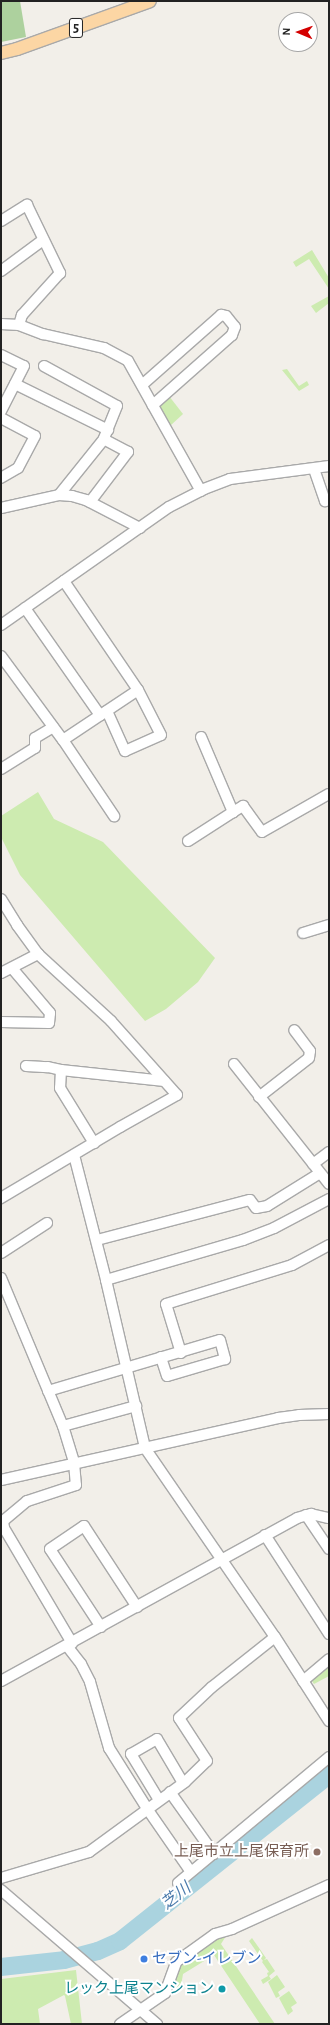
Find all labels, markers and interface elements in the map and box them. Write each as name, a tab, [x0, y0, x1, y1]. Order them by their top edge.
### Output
north arrow	[278, 12, 318, 52]
road number: 5	[68, 16, 84, 40]
text: N	[281, 28, 292, 36]
place label: 上尾市立上尾保育所	[174, 1843, 309, 1861]
marker: 上尾市立上尾保育所	[312, 1847, 322, 1857]
water label: 芝川	[157, 1879, 195, 1913]
place label: セブン-イレブン	[152, 1950, 262, 1968]
marker: セブン-イレブン	[139, 1954, 149, 1964]
place label: レック上尾マンション	[64, 1980, 214, 1998]
marker: レック上尾マンション	[217, 1984, 227, 1994]

